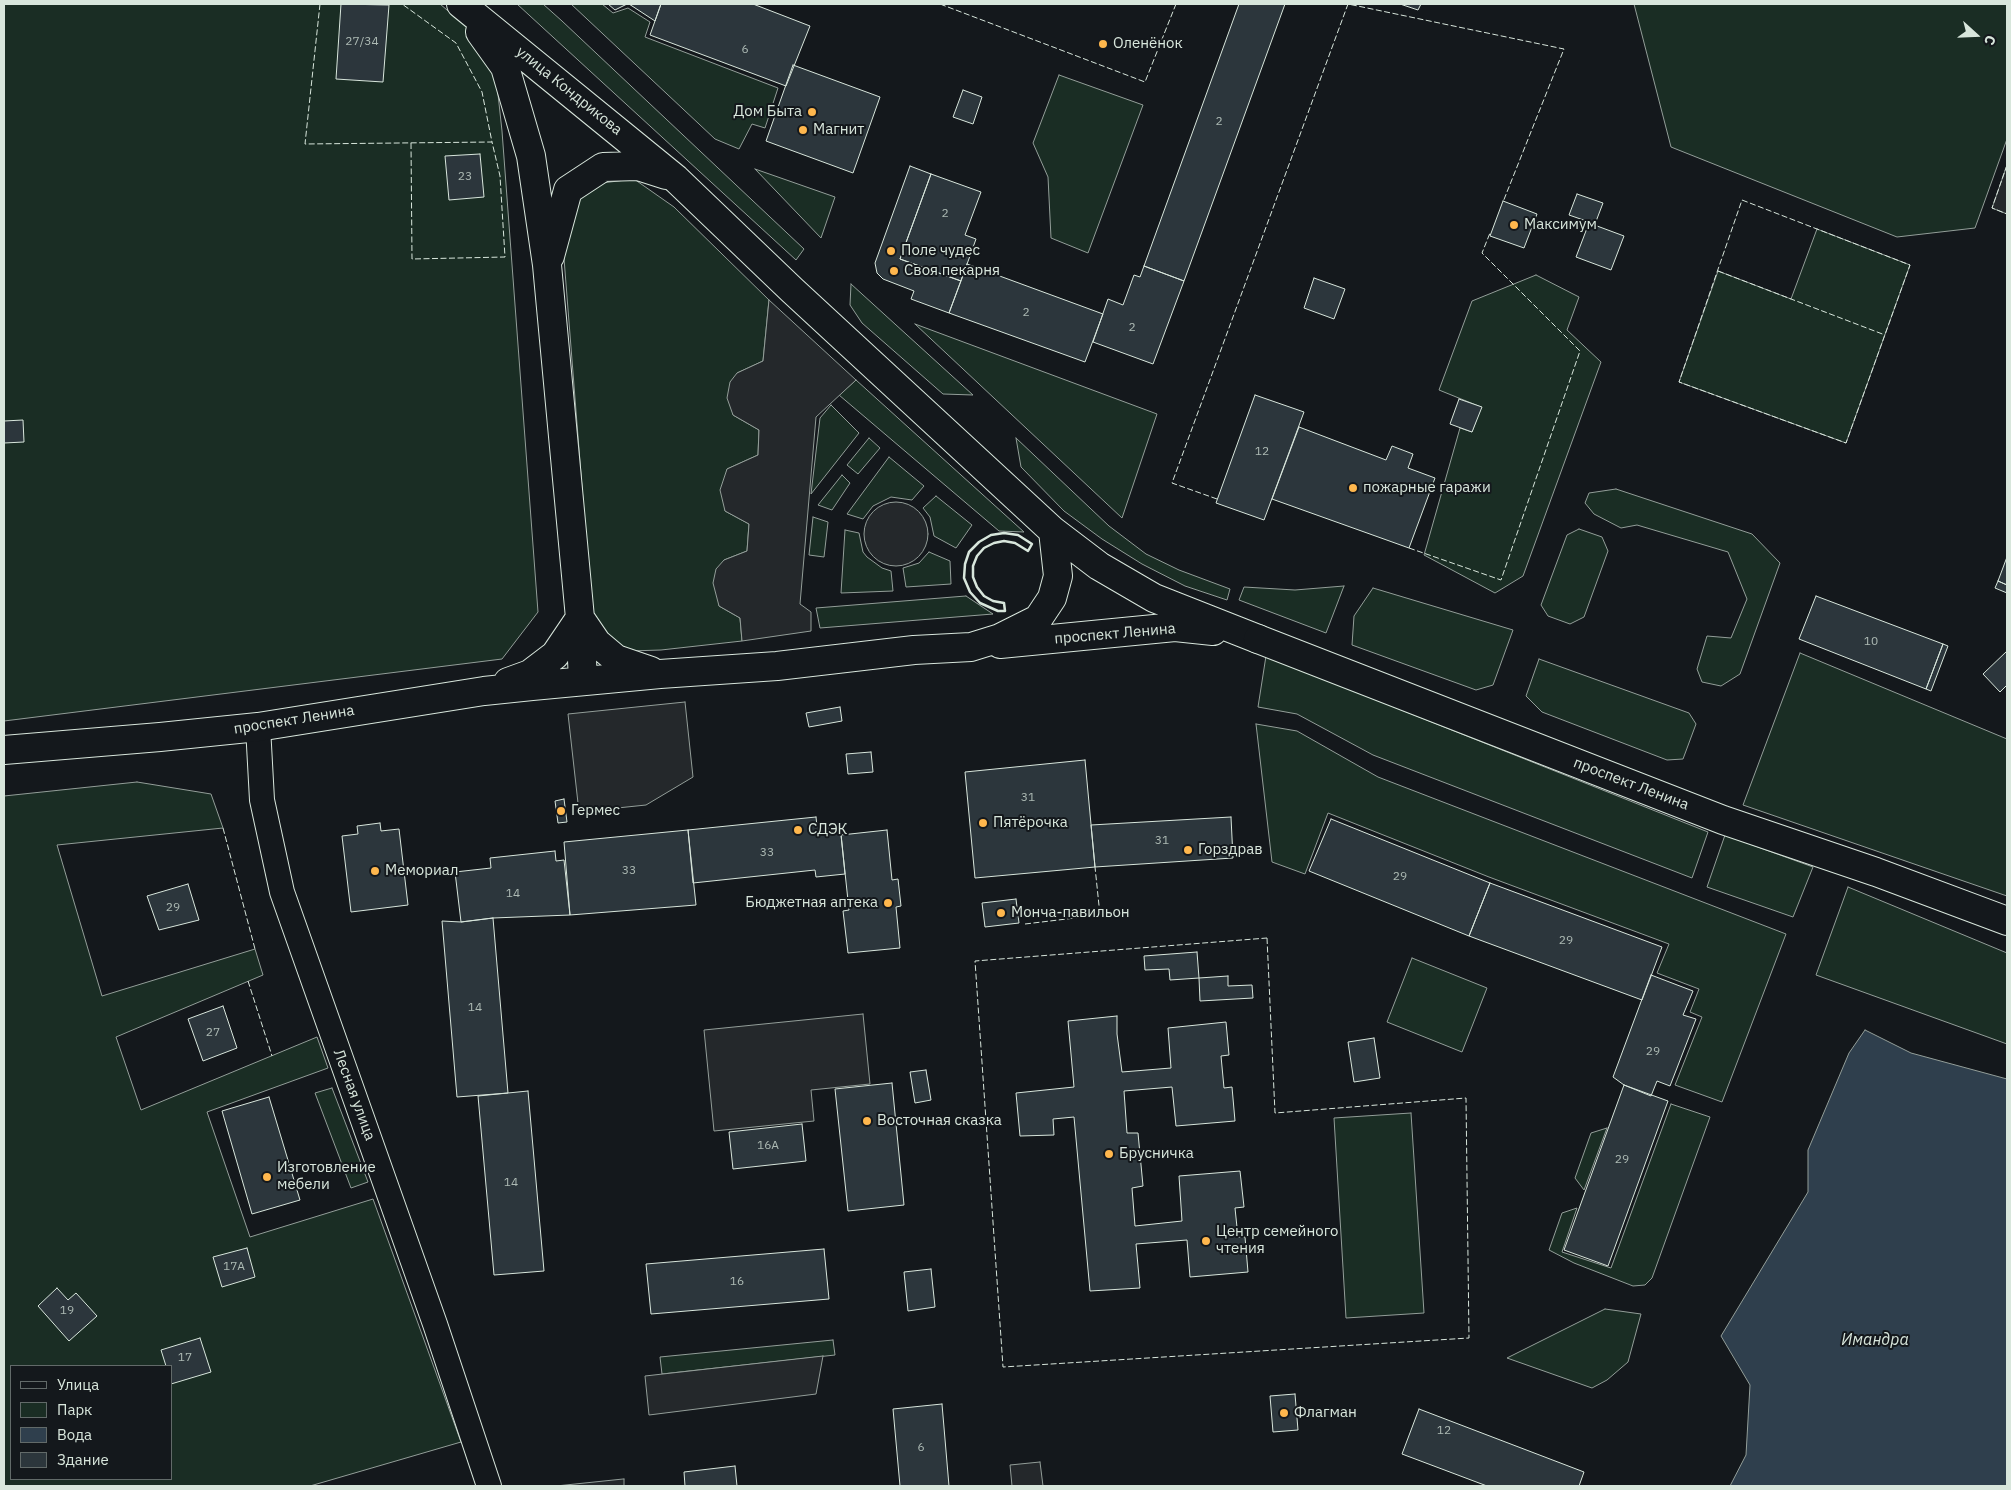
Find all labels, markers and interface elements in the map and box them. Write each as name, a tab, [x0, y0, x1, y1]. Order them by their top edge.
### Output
north arrow	[1951, 10, 2001, 60]
text: С	[1980, 33, 2000, 47]
house number: 27/34	[345, 35, 379, 49]
place label: Оленёнок	[1113, 35, 1183, 53]
marker: Оленёнок	[1097, 38, 1109, 50]
street label: улица Кондрикова	[512, 43, 626, 139]
house number: 6	[741, 43, 749, 57]
place label: Дом Быта	[734, 103, 802, 121]
marker: Дом Быта	[806, 106, 818, 118]
house number: 2	[1215, 115, 1223, 129]
place label: Магнит	[813, 121, 864, 139]
marker: Магнит	[797, 124, 809, 136]
house number: 23	[458, 170, 472, 184]
house number: 2	[941, 207, 949, 221]
place label: Максимум	[1524, 216, 1597, 234]
marker: Максимум	[1508, 219, 1520, 231]
place label: Поле чудес	[901, 242, 980, 260]
marker: Поле чудес	[885, 245, 897, 257]
place label: Своя пекарня	[904, 262, 1000, 280]
marker: Своя пекарня	[888, 265, 900, 277]
house number: 2	[1022, 306, 1030, 320]
house number: 2	[1128, 321, 1136, 335]
house number: 12	[1255, 445, 1269, 459]
place label: пожарные гаражи	[1363, 479, 1491, 497]
marker: пожарные гаражи	[1347, 482, 1359, 494]
street label: проспект Ленина	[1053, 620, 1177, 648]
house number: 10	[1864, 635, 1878, 649]
street label: проспект Ленина	[232, 702, 356, 738]
street label: проспект Ленина	[1571, 754, 1691, 814]
house number: 31	[1021, 791, 1035, 805]
place label: Гермес	[571, 802, 620, 820]
marker: Гермес	[555, 805, 567, 817]
place label: Пятёрочка	[993, 814, 1068, 832]
marker: Пятёрочка	[977, 817, 989, 829]
place label: СДЭК	[808, 821, 848, 839]
marker: СДЭК	[792, 824, 804, 836]
house number: 31	[1155, 834, 1169, 848]
place label: Горздрав	[1198, 841, 1263, 859]
marker: Горздрав	[1182, 844, 1194, 856]
house number: 33	[760, 846, 774, 860]
place label: Мемориал	[385, 862, 458, 880]
house number: 33	[622, 864, 636, 878]
marker: Мемориал	[369, 865, 381, 877]
house number: 29	[1393, 870, 1407, 884]
house number: 14	[506, 887, 520, 901]
place label: Бюджетная аптека	[745, 894, 878, 912]
marker: Бюджетная аптека	[882, 897, 894, 909]
house number: 29	[166, 901, 180, 915]
place label: Монча-павильон	[1011, 904, 1130, 922]
marker: Монча-павильон	[995, 907, 1007, 919]
house number: 29	[1559, 934, 1573, 948]
house number: 14	[468, 1001, 482, 1015]
house number: 27	[206, 1026, 220, 1040]
house number: 29	[1646, 1045, 1660, 1059]
street label: Лесная улица	[329, 1047, 379, 1143]
place label: Восточная сказка	[877, 1112, 1002, 1130]
marker: Восточная сказка	[861, 1115, 873, 1127]
house number: 16А	[757, 1139, 779, 1153]
place label: Брусничка	[1119, 1145, 1194, 1163]
marker: Брусничка	[1103, 1148, 1115, 1160]
house number: 29	[1615, 1153, 1629, 1167]
place label: Изготовление мебели	[277, 1159, 376, 1194]
marker: Изготовление мебели	[261, 1171, 273, 1183]
house number: 14	[504, 1176, 518, 1190]
place label: Центр семейного чтения	[1216, 1223, 1338, 1258]
marker: Центр семейного чтения	[1200, 1235, 1212, 1247]
house number: 17А	[223, 1260, 245, 1274]
house number: 16	[730, 1275, 744, 1289]
house number: 19	[60, 1304, 74, 1318]
water label: Имандра	[1841, 1330, 1909, 1350]
house number: 17	[178, 1351, 192, 1365]
legend	[10, 1365, 172, 1480]
text: Улица	[57, 1375, 99, 1394]
text: Парк	[57, 1400, 92, 1419]
place label: Флагман	[1294, 1404, 1357, 1422]
marker: Флагман	[1278, 1407, 1290, 1419]
house number: 12	[1437, 1424, 1451, 1438]
text: Вода	[57, 1425, 92, 1444]
house number: 6	[917, 1441, 925, 1455]
text: Здание	[57, 1450, 109, 1469]

